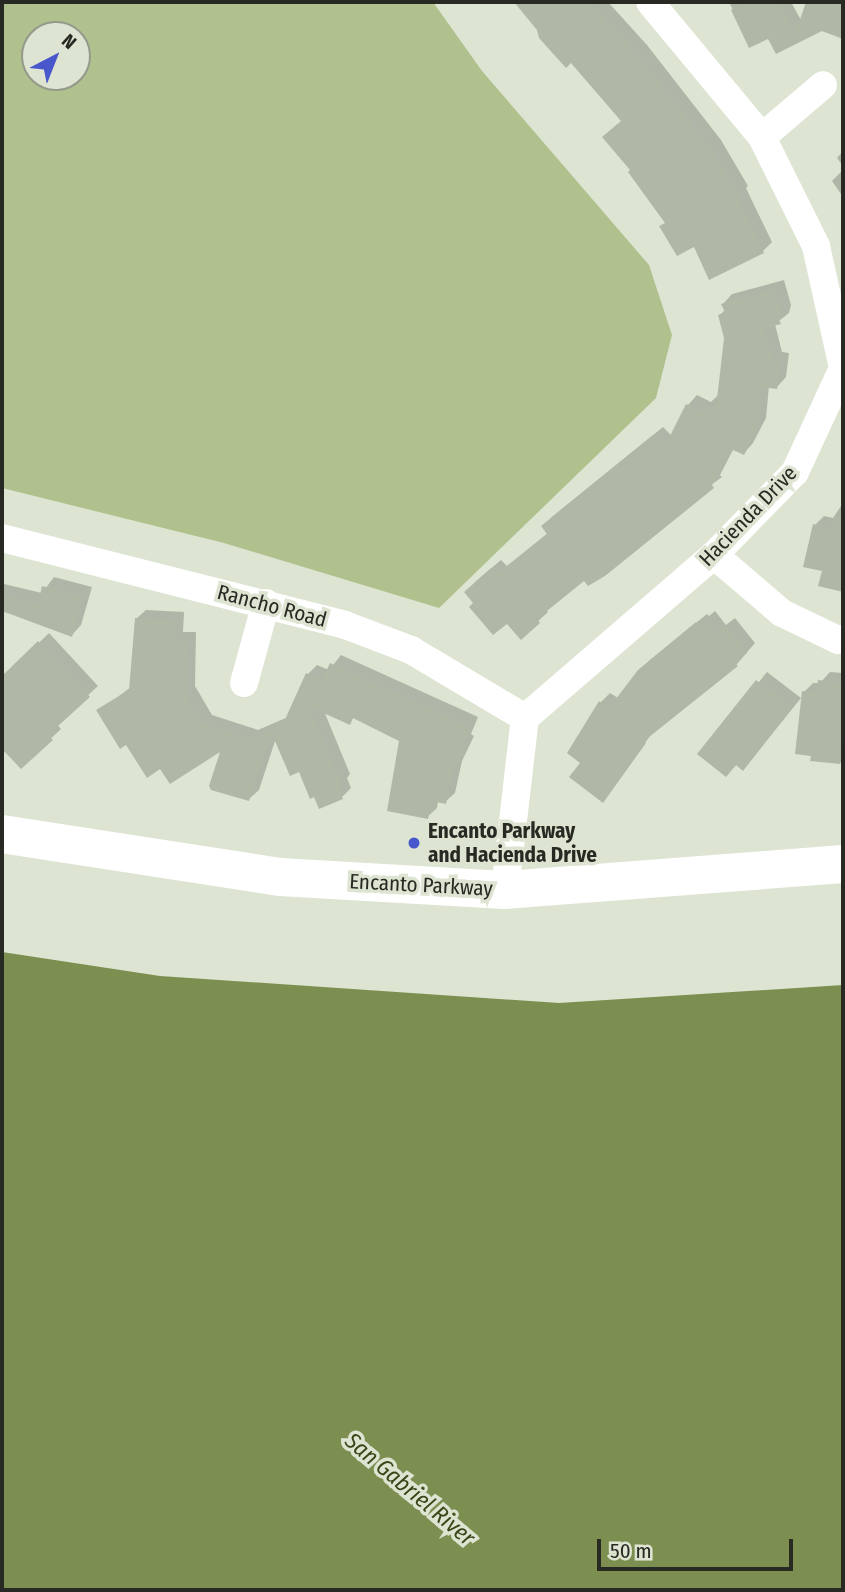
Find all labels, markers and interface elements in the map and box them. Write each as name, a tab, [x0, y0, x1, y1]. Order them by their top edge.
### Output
north arrow	[21, 21, 91, 91]
text: N	[57, 29, 81, 54]
street label: Hacienda Drive	[694, 461, 802, 571]
street label: Rancho Road	[215, 579, 329, 633]
place label: Encanto Parkway and Hacienda Drive	[428, 818, 597, 868]
marker: Encanto Parkway and Hacienda Drive	[406, 835, 422, 851]
street label: Encanto Parkway	[349, 869, 493, 901]
water label: San Gabriel River	[340, 1427, 480, 1551]
scale bar	[600, 1526, 796, 1570]
text: 50 m	[610, 1538, 652, 1564]

